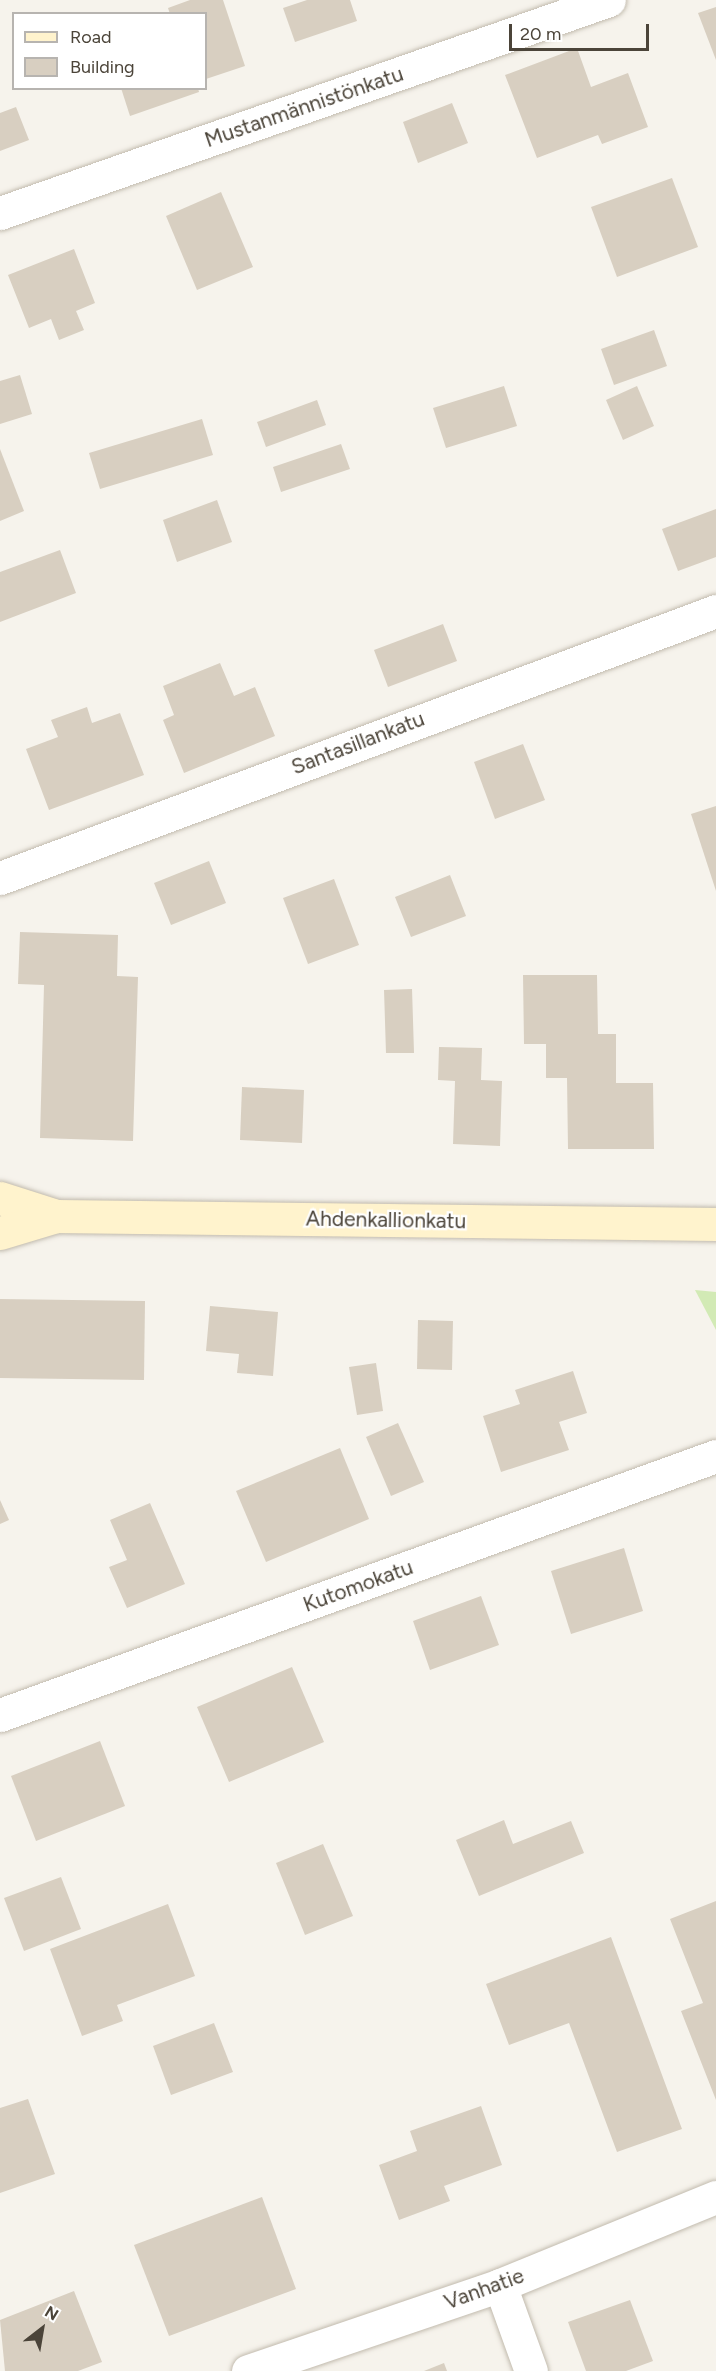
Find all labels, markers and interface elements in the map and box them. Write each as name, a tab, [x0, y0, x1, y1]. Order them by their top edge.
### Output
legend	[12, 12, 207, 90]
scale bar	[512, 12, 652, 50]
text: 20 m	[520, 23, 561, 45]
text: Road	[70, 26, 111, 48]
text: Building	[70, 56, 135, 78]
street label: Mustanmännistönkatu	[201, 61, 407, 153]
street label: Santasillankatu	[288, 706, 428, 780]
street label: Ahdenkallionkatu	[306, 1206, 466, 1234]
street label: Kutomokatu	[300, 1555, 416, 1617]
street label: Vanhatie	[441, 2263, 527, 2315]
north arrow	[12, 2299, 72, 2359]
text: N	[41, 2302, 62, 2324]

